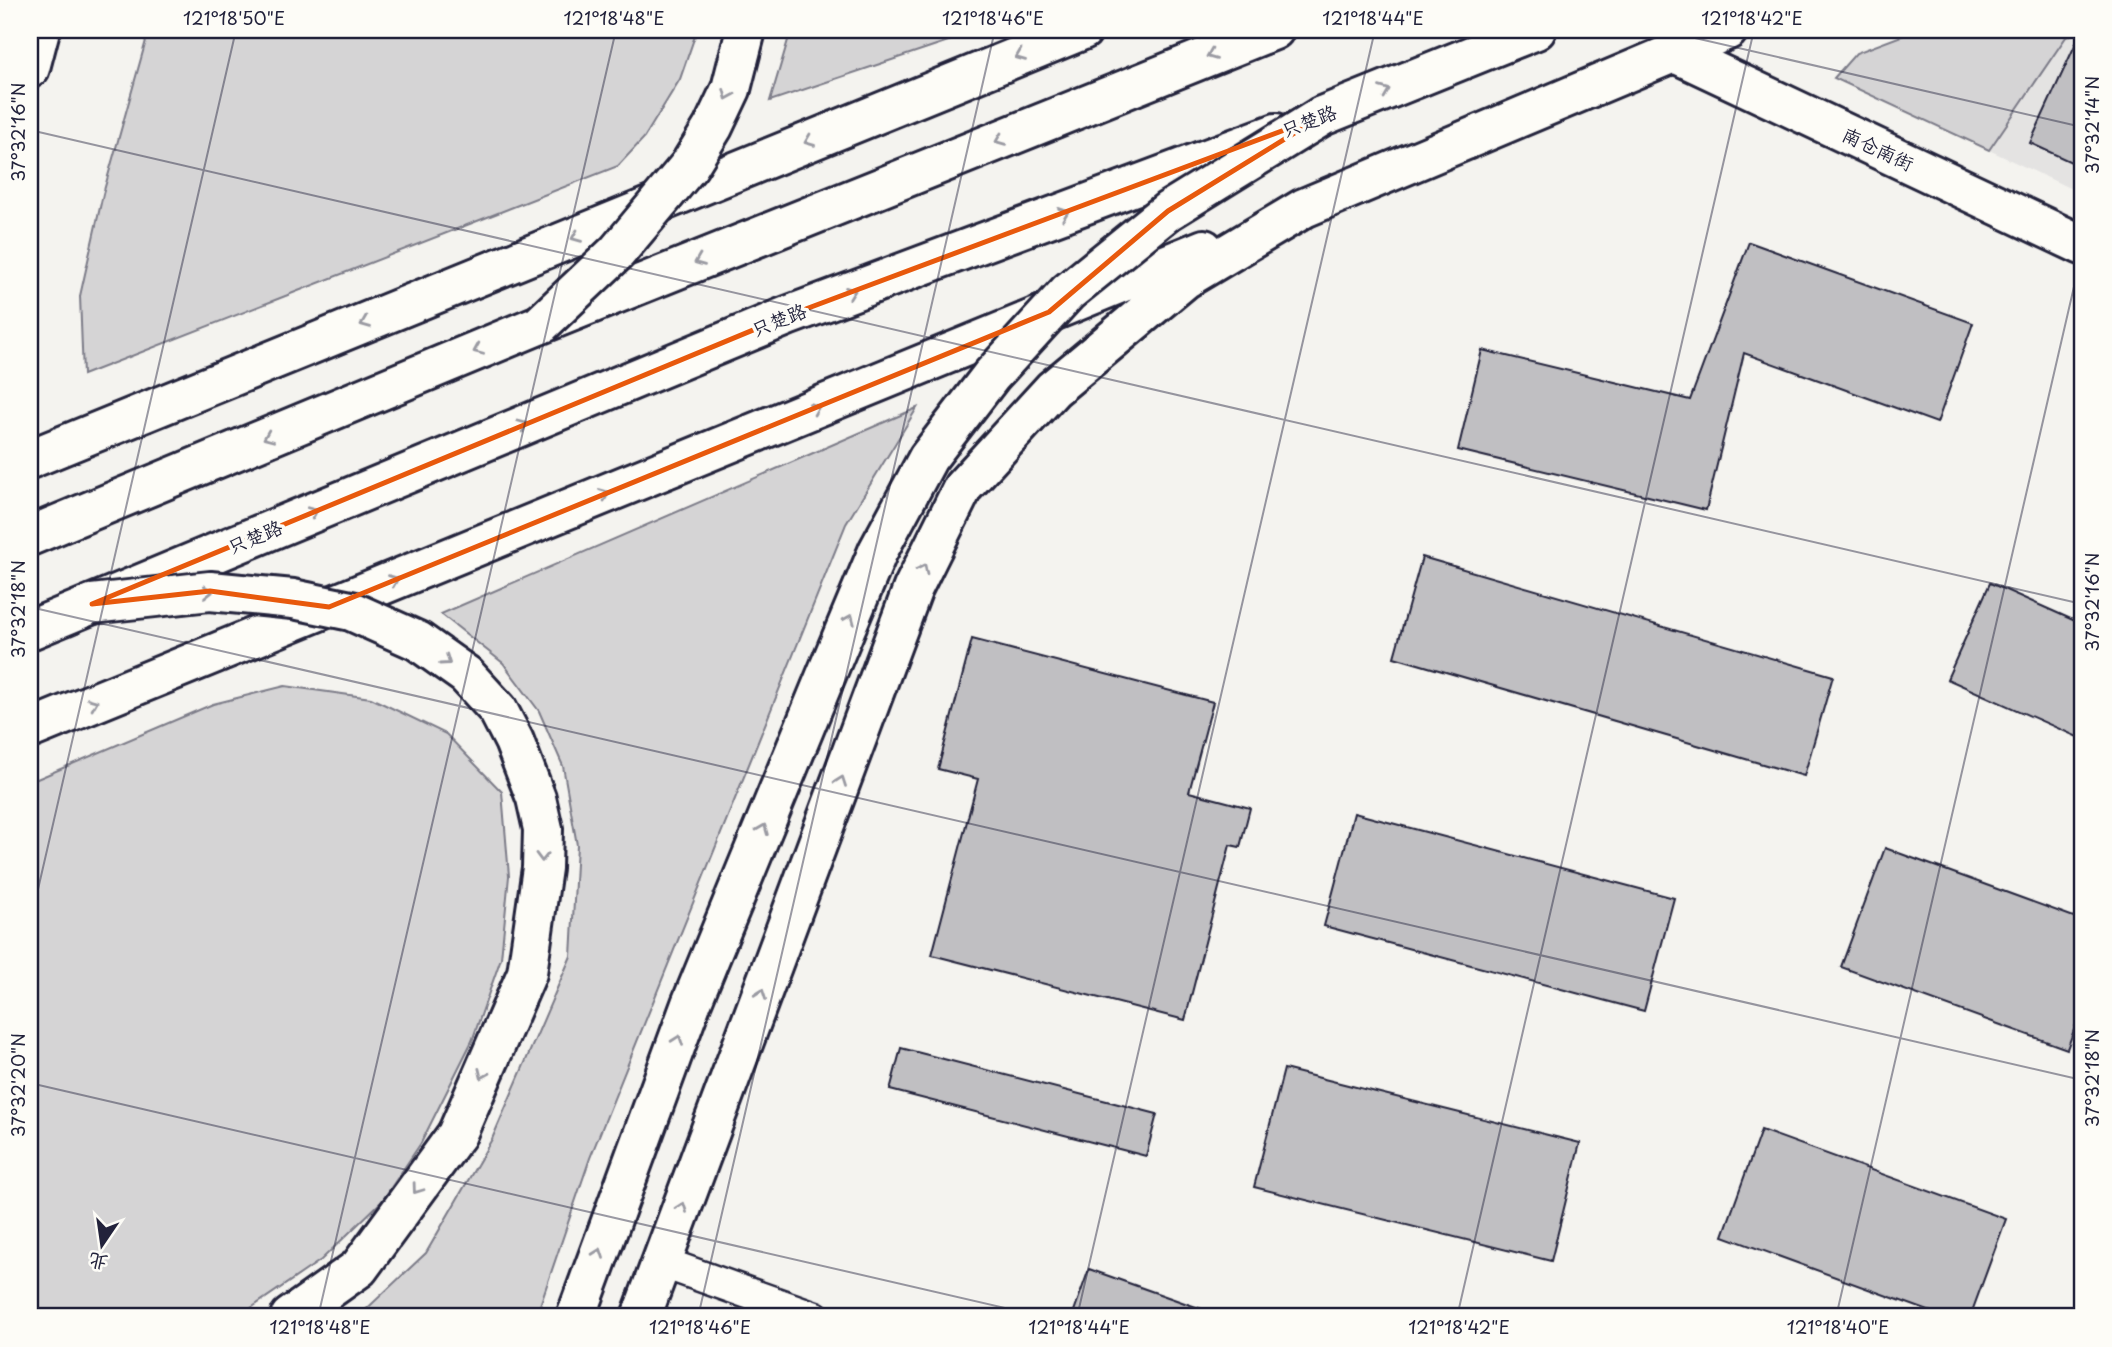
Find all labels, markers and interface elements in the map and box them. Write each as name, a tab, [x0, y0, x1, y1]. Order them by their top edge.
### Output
text: 121°18'50"E	[183, 4, 285, 31]
text: 121°18'48"E	[564, 4, 664, 31]
text: 121°18'46"E	[942, 4, 1044, 31]
text: 121°18'44"E	[1322, 4, 1424, 31]
text: 121°18'42"E	[1701, 4, 1803, 31]
one-way arrow	[1014, 47, 1026, 61]
one-way arrow	[1205, 47, 1217, 61]
text: 37°32'14"N	[2078, 76, 2105, 174]
text: 37°32'16"N	[4, 82, 31, 182]
one-way arrow	[1379, 85, 1391, 99]
one-way arrow	[722, 88, 736, 101]
street label: 只楚路	[1277, 97, 1340, 143]
street label: 南仓南街	[1838, 119, 1919, 177]
one-way arrow	[994, 132, 1006, 146]
one-way arrow	[804, 133, 816, 147]
one-way arrow	[1057, 207, 1069, 221]
one-way arrow	[570, 228, 582, 242]
one-way arrow	[694, 253, 706, 267]
one-way arrow	[844, 287, 856, 301]
street label: 只楚路	[747, 295, 810, 343]
one-way arrow	[360, 314, 372, 328]
one-way arrow	[472, 342, 485, 356]
one-way arrow	[809, 402, 821, 416]
one-way arrow	[517, 420, 529, 434]
one-way arrow	[262, 429, 274, 443]
one-way arrow	[597, 488, 610, 502]
one-way arrow	[307, 507, 319, 521]
street label: 只楚路	[223, 512, 286, 560]
text: 37°32'16"N	[2078, 552, 2105, 652]
text: 37°32'18"N	[4, 560, 31, 658]
one-way arrow	[914, 564, 928, 576]
one-way arrow	[387, 574, 399, 588]
one-way arrow	[203, 585, 214, 600]
one-way arrow	[842, 613, 856, 626]
one-way arrow	[438, 653, 451, 665]
one-way arrow	[86, 698, 98, 712]
one-way arrow	[833, 776, 847, 788]
one-way arrow	[755, 824, 769, 836]
one-way arrow	[534, 852, 550, 863]
one-way arrow	[753, 989, 767, 1001]
text: 37°32'18"N	[2078, 1029, 2105, 1127]
text: 37°32'20"N	[4, 1033, 31, 1137]
one-way arrow	[670, 1034, 684, 1046]
one-way arrow	[477, 1067, 491, 1079]
one-way arrow	[413, 1181, 425, 1194]
one-way arrow	[673, 1202, 687, 1214]
north arrow	[66, 1210, 136, 1280]
text: 北	[86, 1247, 110, 1278]
one-way arrow	[591, 1248, 605, 1260]
text: 121°18'48"E	[270, 1313, 370, 1340]
text: 121°18'46"E	[649, 1313, 751, 1340]
text: 121°18'44"E	[1028, 1313, 1130, 1340]
text: 121°18'42"E	[1408, 1313, 1510, 1340]
text: 121°18'40"E	[1787, 1313, 1889, 1340]

